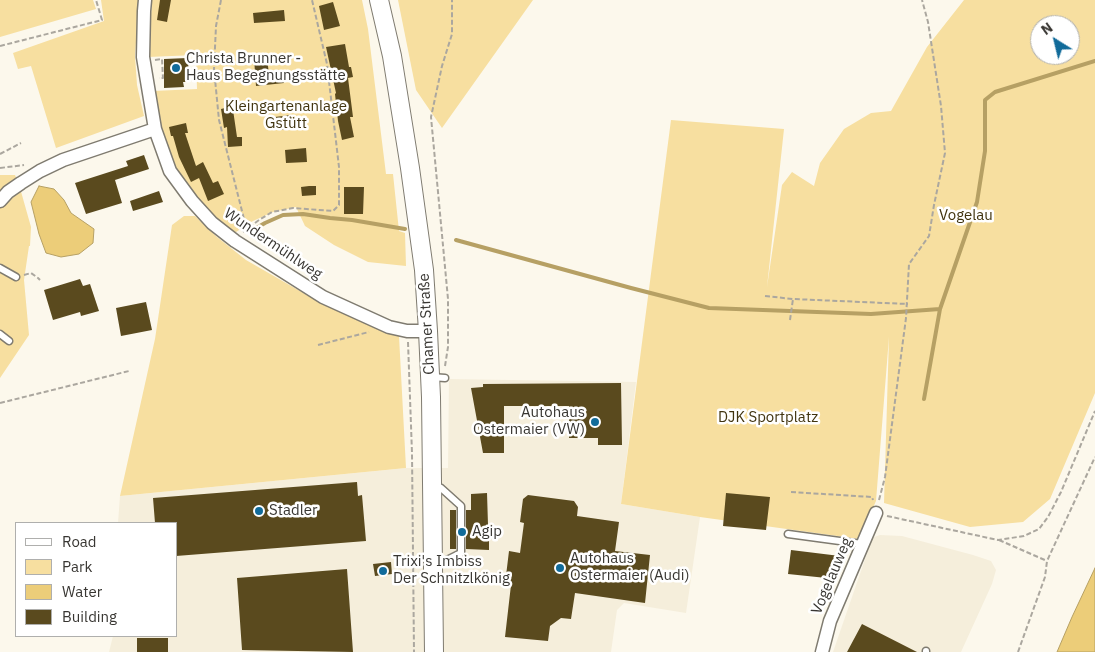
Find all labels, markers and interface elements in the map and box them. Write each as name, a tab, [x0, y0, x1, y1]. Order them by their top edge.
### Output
north arrow	[1030, 15, 1080, 65]
text: N	[1037, 18, 1056, 39]
place label: Christa Brunner - Haus Begegnungsstätte	[186, 50, 346, 85]
marker: Christa Brunner - Haus Begegnungsstätte	[170, 62, 182, 74]
park label: Kleingartenanlage Gstütt	[225, 98, 347, 133]
street label: Wundermühlweg	[221, 205, 325, 283]
park label: Vogelau	[939, 207, 993, 225]
street label: Chamer Straße	[415, 273, 439, 375]
place label: Autohaus Ostermaier (VW)	[473, 404, 585, 439]
park label: DJK Sportplatz	[718, 409, 818, 427]
marker: Autohaus Ostermaier (VW)	[589, 416, 601, 428]
place label: Stadler	[269, 502, 318, 520]
marker: Stadler	[253, 505, 265, 517]
legend	[15, 522, 178, 637]
place label: Agip	[472, 523, 502, 541]
marker: Agip	[456, 526, 468, 538]
text: Road	[62, 532, 97, 551]
street label: Vogelauweg	[808, 535, 856, 617]
place label: Autohaus Ostermaier (Audi)	[570, 550, 690, 585]
place label: Trixi's Imbiss Der Schnitzlkönig	[393, 553, 510, 588]
text: Park	[62, 557, 92, 576]
marker: Autohaus Ostermaier (Audi)	[554, 562, 566, 574]
marker: Trixi's Imbiss Der Schnitzlkönig	[377, 565, 389, 577]
text: Water	[62, 582, 102, 601]
text: Building	[62, 607, 117, 626]

